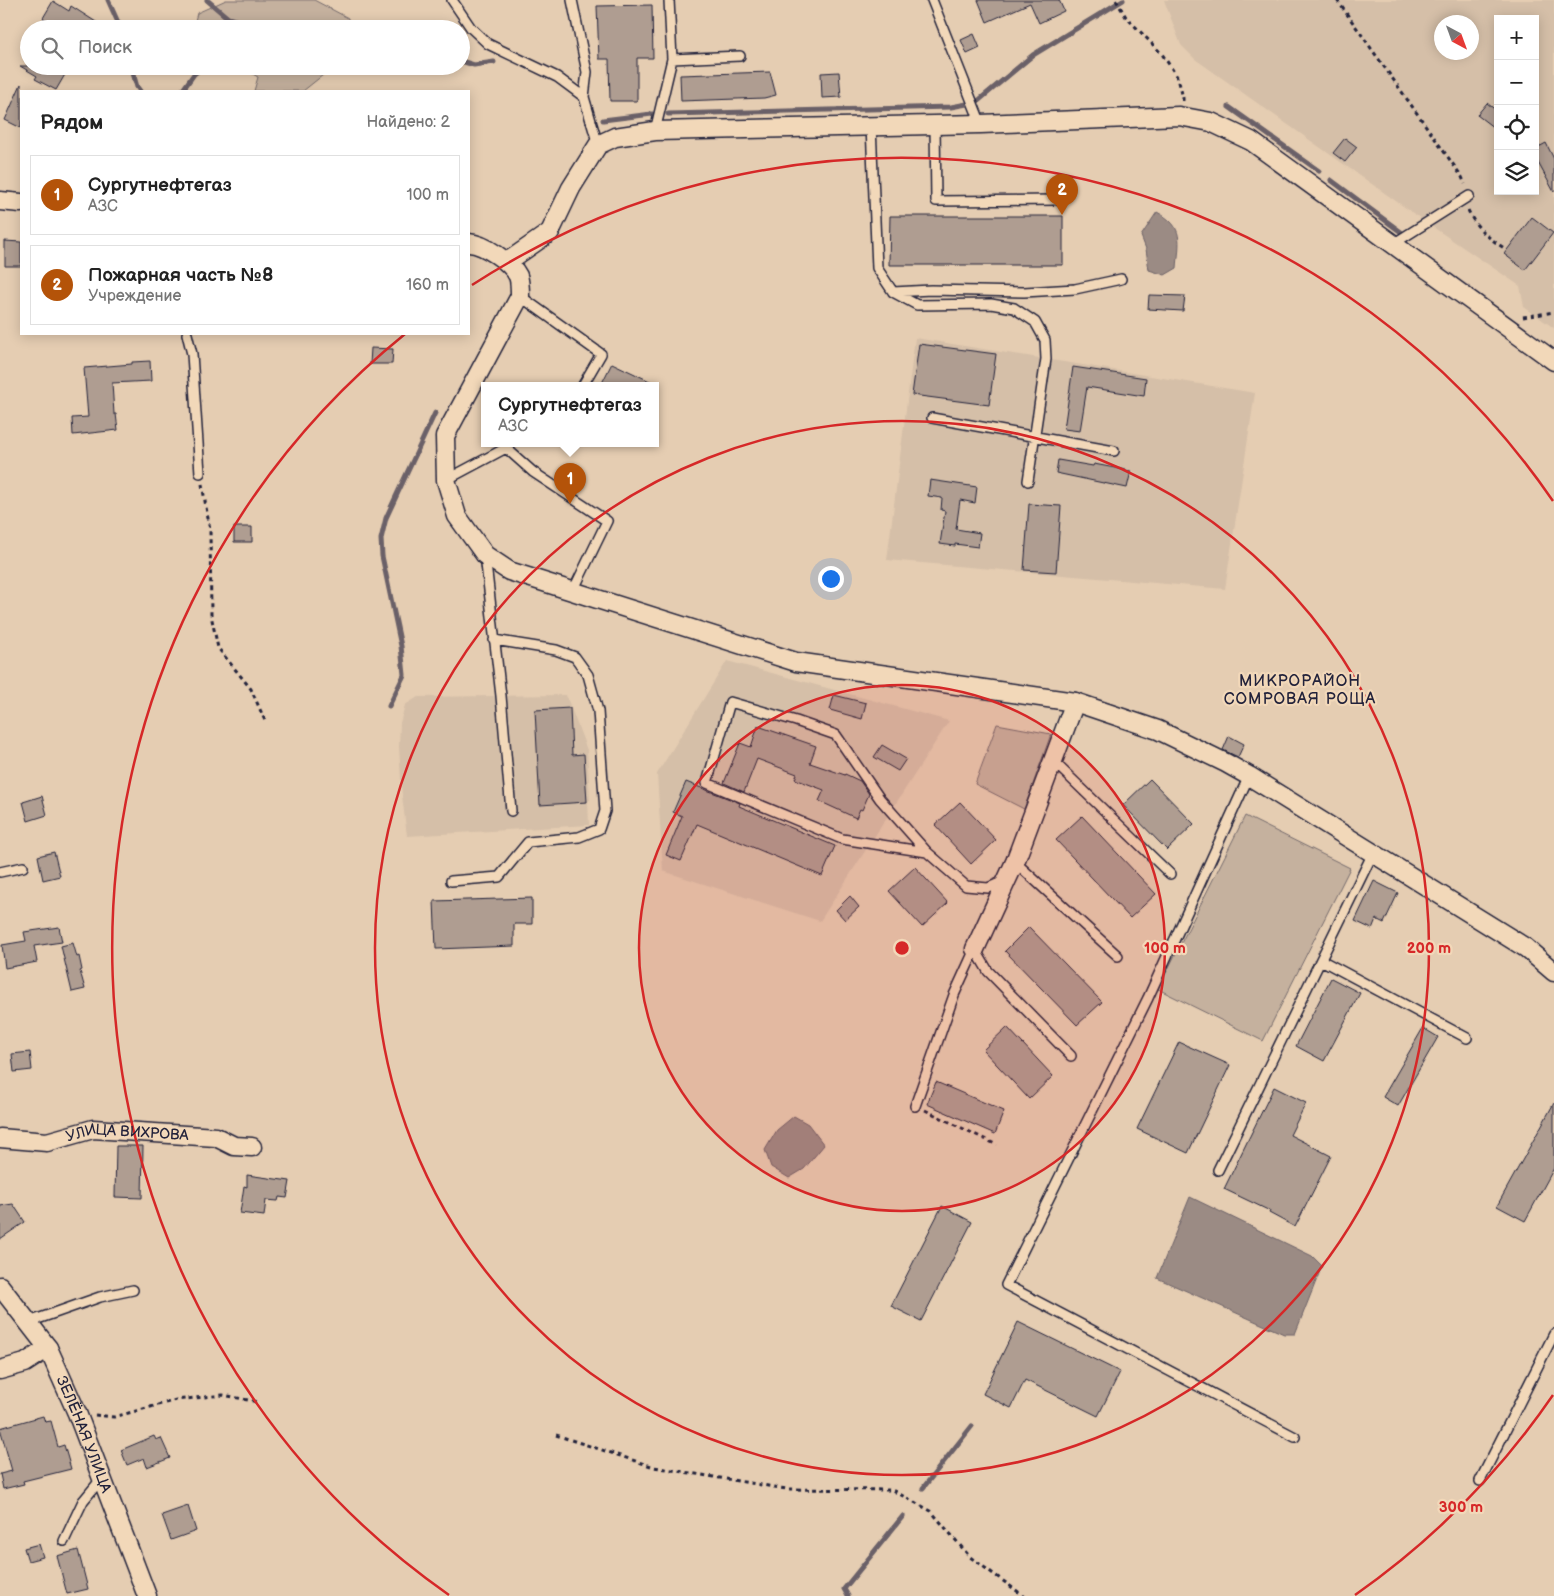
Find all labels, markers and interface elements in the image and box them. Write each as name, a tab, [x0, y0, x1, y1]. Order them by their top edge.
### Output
north arrow	[1434, 15, 1479, 60]
map controls	[1494, 15, 1539, 195]
button: +	[1494, 15, 1539, 60]
search box	[20, 20, 470, 75]
icon: search	[38, 34, 66, 62]
text: Поиск	[78, 36, 132, 59]
button: −	[1494, 60, 1539, 105]
button: locate	[1494, 105, 1539, 150]
text: Рядом	[40, 110, 103, 135]
text: Найдено: 2	[366, 113, 450, 132]
button: layers	[1494, 150, 1539, 195]
text: Сургутнефтегаз	[88, 174, 232, 197]
pin: 2	[1046, 174, 1078, 215]
text: 1	[54, 186, 60, 205]
text: 100 m	[406, 186, 449, 205]
text: АЗС	[88, 197, 118, 216]
text: Пожарная часть №8	[88, 264, 273, 287]
text: 2	[52, 276, 62, 295]
text: 160 m	[406, 276, 449, 295]
text: Учреждение	[88, 287, 181, 306]
popup	[481, 382, 659, 447]
text: Сургутнефтегаз	[498, 394, 642, 417]
text: АЗС	[498, 417, 528, 436]
pin: 1	[554, 463, 586, 504]
your location	[818, 566, 844, 592]
district label: МИКРОРАЙОН СОМРОВАЯ РОЩА	[1224, 672, 1376, 709]
centre of rings	[893, 939, 911, 957]
text: 100 m	[1144, 939, 1186, 958]
text: 200 m	[1407, 939, 1451, 958]
street label: УЛИЦА ВИХРОВА	[64, 1120, 190, 1146]
street label: ЗЕЛЁНАЯ УЛИЦА	[52, 1373, 116, 1496]
text: 300 m	[1439, 1498, 1483, 1517]

